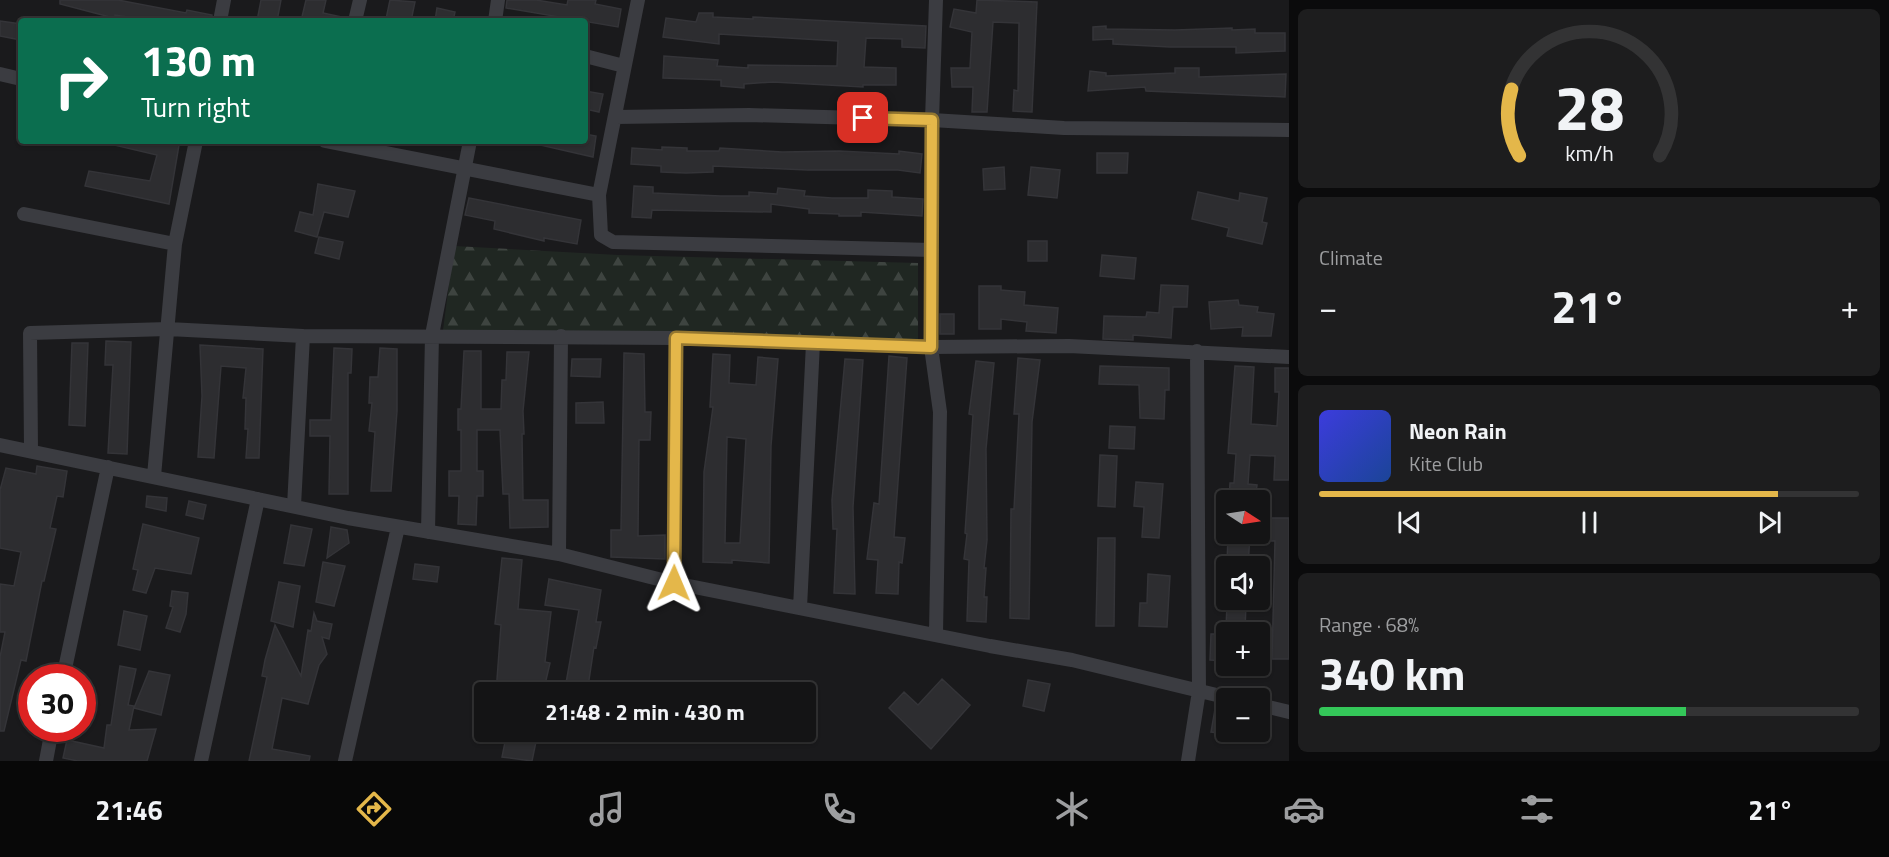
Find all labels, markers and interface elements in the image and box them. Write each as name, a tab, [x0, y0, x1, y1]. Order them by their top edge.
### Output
text: 130 m	[141, 28, 256, 92]
icon: right	[42, 42, 120, 120]
text: 28	[1554, 59, 1624, 154]
text: Turn right	[141, 86, 250, 127]
pin	[837, 92, 888, 143]
icon: arrive	[846, 101, 879, 134]
text: km/h	[1565, 137, 1613, 169]
text: Climate	[1319, 242, 1383, 273]
text: 21°	[1551, 272, 1627, 340]
text: −	[1319, 282, 1337, 332]
text: +	[1841, 282, 1859, 332]
text: Neon Rain	[1409, 414, 1507, 448]
text: Kite Club	[1409, 448, 1483, 479]
north arrow	[1216, 490, 1270, 544]
map controls	[1216, 490, 1270, 742]
icon: previous	[1393, 506, 1426, 539]
icon: pause	[1573, 506, 1606, 539]
icon: next	[1753, 506, 1786, 539]
position arrow	[642, 551, 706, 615]
button: sound	[1216, 556, 1270, 610]
text: Range · 68%	[1319, 609, 1419, 640]
button: +	[1216, 622, 1270, 676]
text: 340 km	[1319, 639, 1465, 707]
speed limit sign: 30	[18, 664, 96, 742]
button: −	[1216, 688, 1270, 742]
text: 21:48 · 2 min · 430 m	[545, 695, 745, 729]
icon: directions	[353, 788, 395, 830]
icon: music	[586, 788, 628, 830]
icon: phone	[818, 788, 860, 830]
icon: climate	[1051, 788, 1093, 830]
icon: car	[1283, 788, 1325, 830]
icon: filters	[1516, 788, 1558, 830]
text: 21:46	[95, 789, 163, 830]
text: 21°	[1748, 789, 1794, 830]

